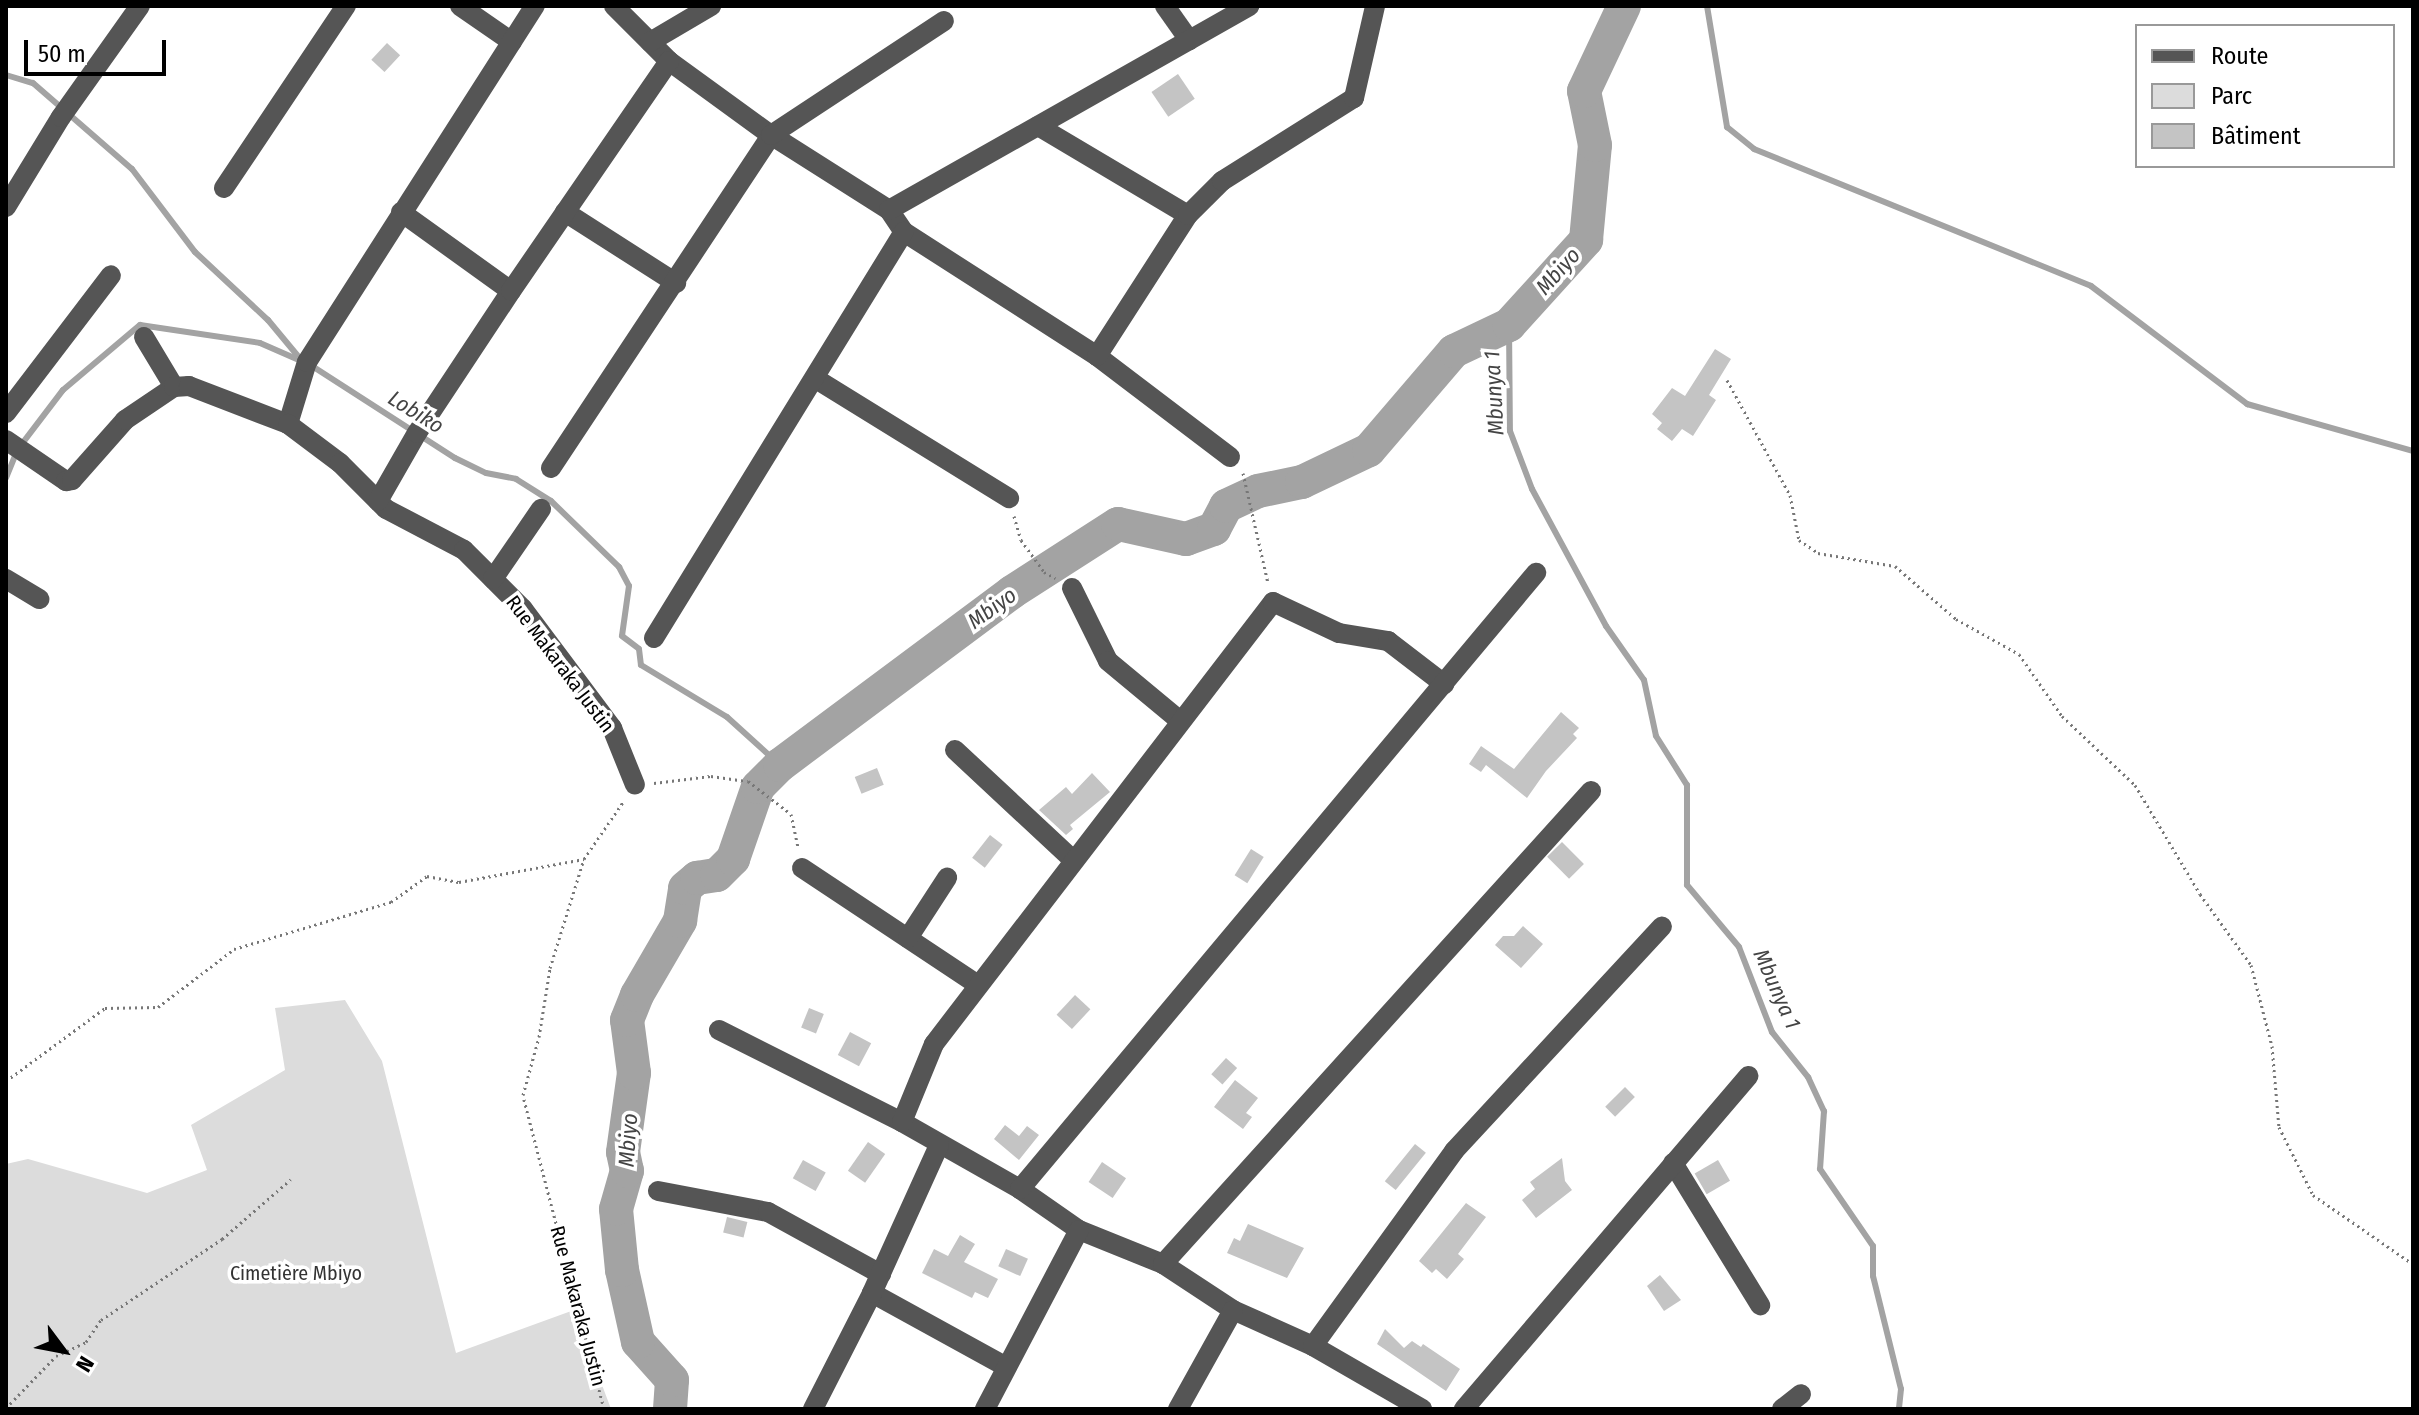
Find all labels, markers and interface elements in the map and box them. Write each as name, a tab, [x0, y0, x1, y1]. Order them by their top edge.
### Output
scale bar	[28, 24, 170, 74]
legend	[2135, 24, 2395, 168]
text: 50 m	[38, 40, 86, 68]
text: Route	[2211, 42, 2268, 70]
text: Parc	[2211, 82, 2252, 110]
text: Bâtiment	[2211, 122, 2301, 150]
water label: Mbiyo	[1530, 242, 1586, 300]
water label: Mbunya 1	[1479, 350, 1509, 436]
water label: Lobiko	[383, 385, 449, 439]
water label: Mbiyo	[962, 581, 1022, 635]
street label: Rue Makaraka Justin	[501, 591, 619, 737]
water label: Mbunya 1	[1748, 945, 1806, 1033]
water label: Mbiyo	[613, 1112, 643, 1168]
street label: Rue Makaraka Justin	[545, 1223, 611, 1389]
park label: Cimetière Mbiyo	[230, 1261, 362, 1285]
north arrow	[24, 1311, 104, 1391]
text: N	[70, 1351, 100, 1377]

